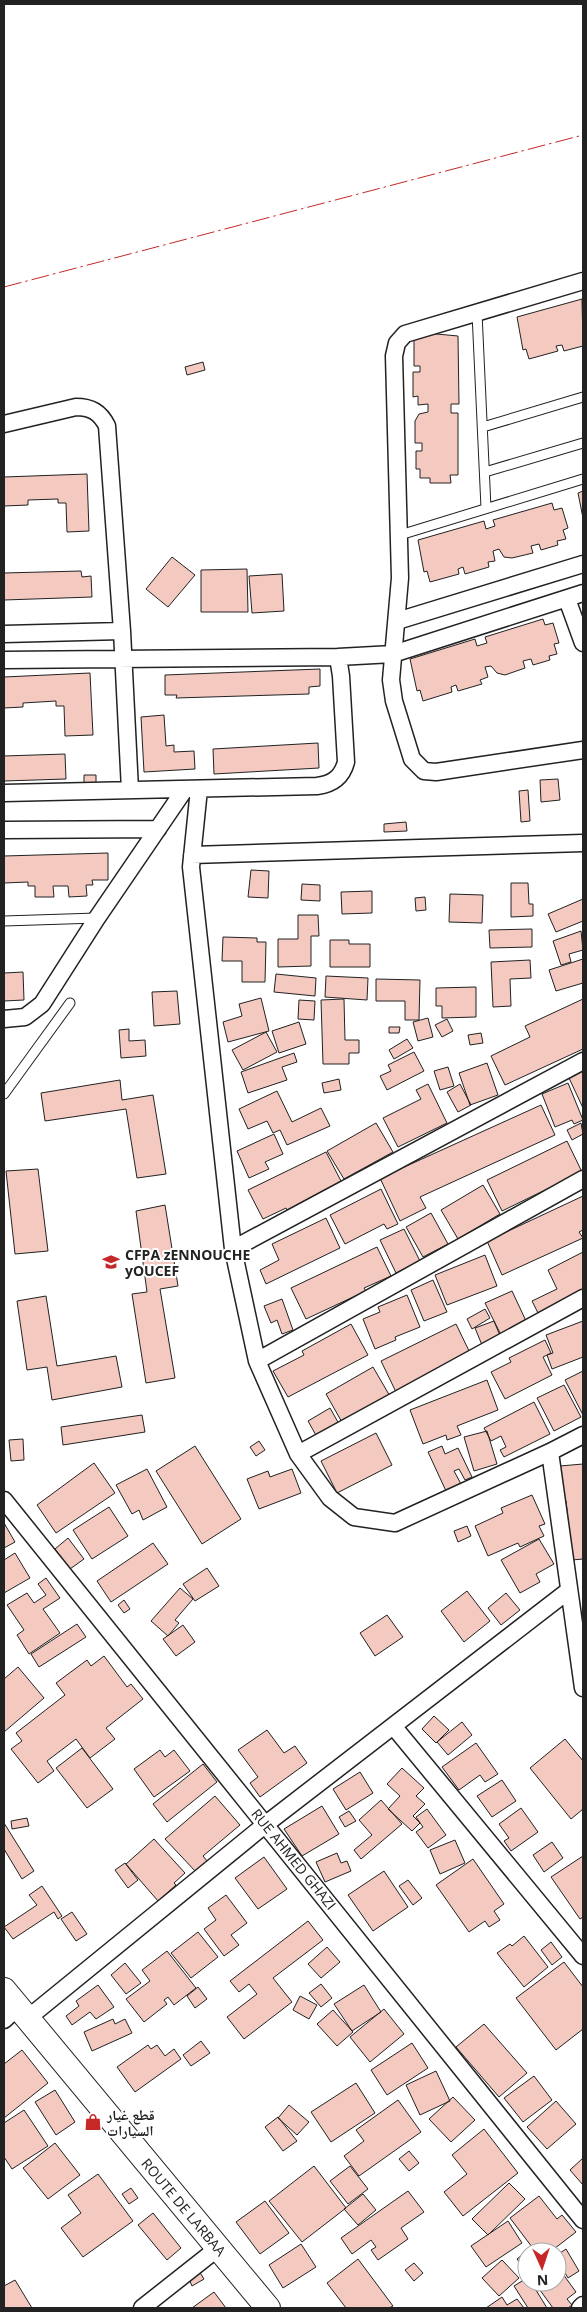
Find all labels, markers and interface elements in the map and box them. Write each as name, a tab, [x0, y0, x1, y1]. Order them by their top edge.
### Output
place label: CFPA zENNOUCHE yOUCEF	[125, 1245, 250, 1280]
school or university icon: CFPA zENNOUCHE yOUCEF	[101, 1252, 121, 1272]
street label: RUE AHMED GHAZI	[247, 1804, 341, 1914]
place label: قطع غيار السيارات	[106, 2105, 155, 2140]
shop icon: قطع غيار السيارات	[83, 2112, 103, 2132]
street label: ROUTE DE LARBAA	[138, 2154, 231, 2260]
north arrow	[517, 2242, 567, 2292]
text: N	[537, 2271, 549, 2290]

